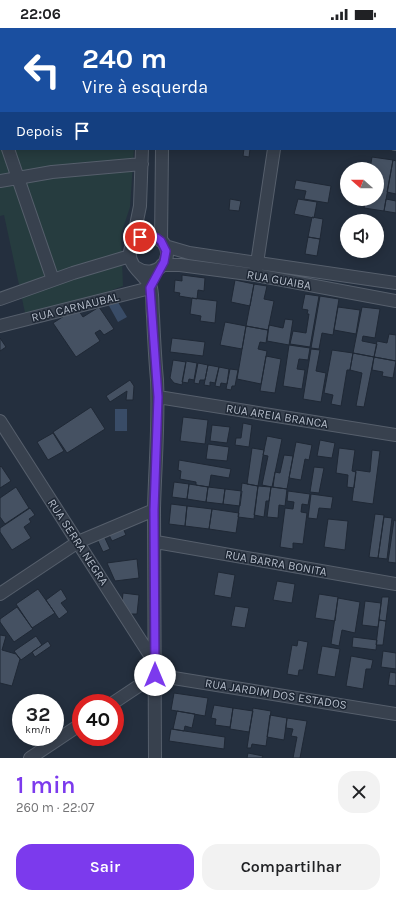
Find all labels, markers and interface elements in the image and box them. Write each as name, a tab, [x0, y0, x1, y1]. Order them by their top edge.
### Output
text: 22:06	[20, 5, 61, 23]
text: 240 m	[82, 42, 167, 75]
icon: left	[16, 44, 68, 96]
text: Vire à esquerda	[82, 76, 208, 98]
icon: arrive	[71, 120, 93, 142]
text: Depois	[16, 122, 63, 140]
north arrow	[340, 162, 384, 206]
map controls	[340, 162, 384, 258]
button: sound	[340, 214, 384, 258]
pin	[123, 220, 157, 254]
icon: arrive	[129, 226, 151, 248]
street label: RUA GUAIBA	[246, 267, 312, 293]
street label: RUA CARNAUBAL	[30, 289, 120, 325]
street label: RUA AREIA BRANCA	[225, 401, 329, 431]
street label: RUA SERRA NEGRA	[45, 496, 111, 588]
street label: RUA BARRA BONITA	[224, 547, 328, 579]
position arrow	[134, 654, 176, 696]
street label: RUA JARDIM DOS ESTADOS	[204, 676, 348, 712]
speed limit sign: 40	[72, 694, 124, 746]
text: 32	[26, 703, 50, 726]
text: km/h	[25, 724, 51, 736]
text: 1 min	[16, 771, 76, 799]
button: close	[338, 771, 380, 813]
text: 260 m · 22:07	[16, 800, 94, 815]
button: Sair	[16, 844, 194, 890]
button: Compartilhar	[202, 844, 380, 890]

